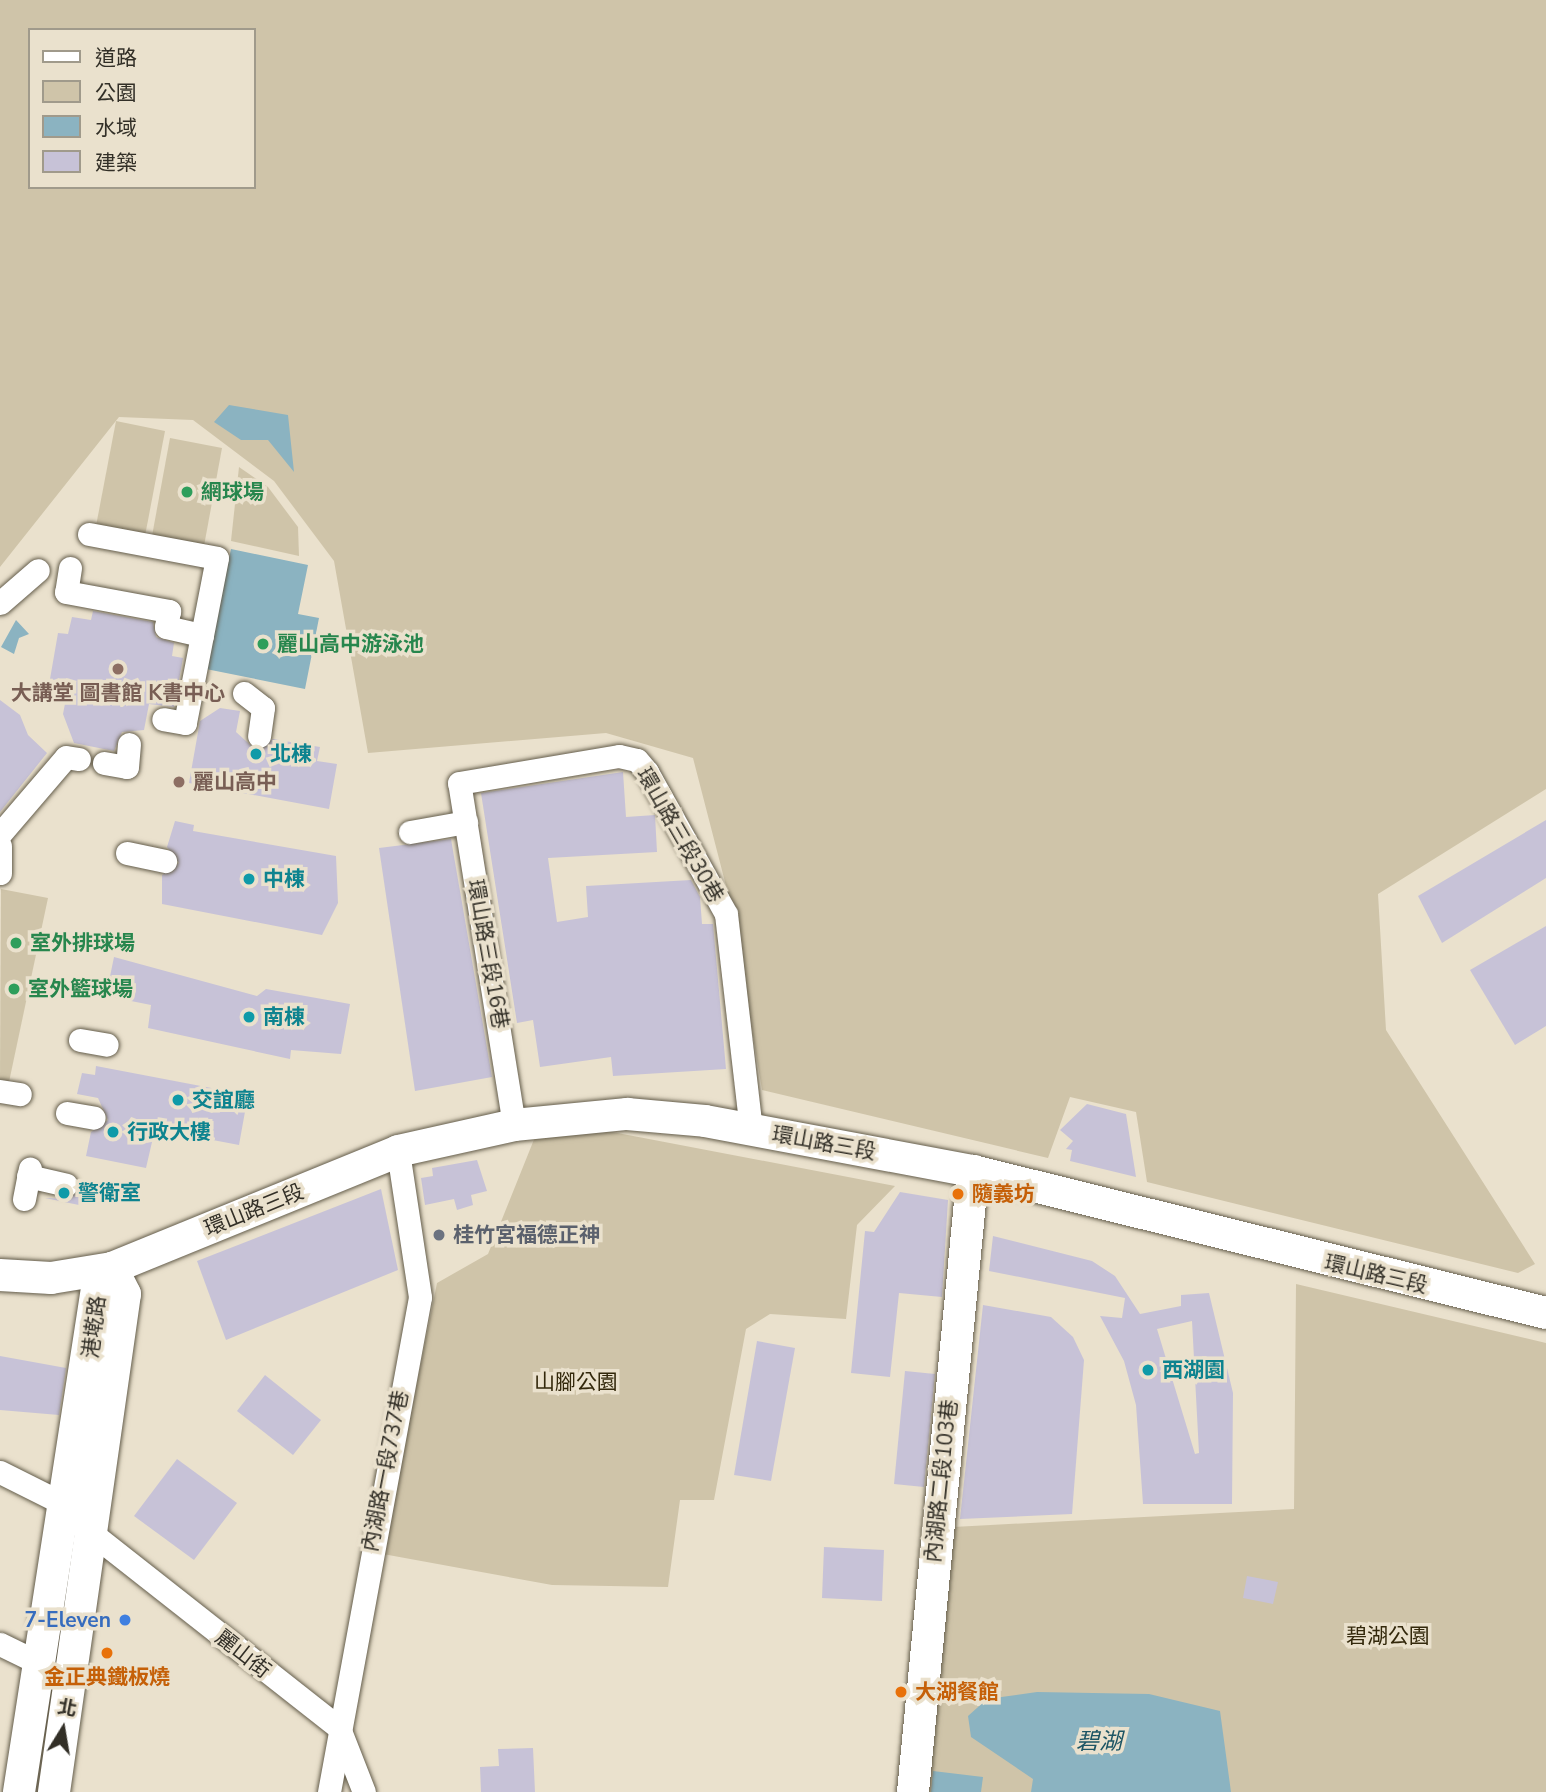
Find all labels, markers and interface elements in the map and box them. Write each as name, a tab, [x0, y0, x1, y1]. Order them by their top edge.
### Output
legend	[28, 28, 256, 189]
text: 道路	[95, 44, 137, 72]
text: 公園	[95, 79, 137, 107]
text: 水域	[95, 114, 137, 142]
text: 建築	[95, 149, 137, 177]
place label: 網球場	[201, 479, 264, 505]
marker: 網球場	[179, 484, 195, 500]
place label: 麗山高中游泳池	[277, 631, 424, 657]
marker: 麗山高中游泳池	[255, 636, 271, 652]
marker: 大講堂 圖書館 K書中心	[110, 661, 126, 677]
place label: 大講堂 圖書館 K書中心	[11, 680, 225, 706]
place label: 北棟	[270, 741, 312, 767]
marker: 北棟	[248, 746, 264, 762]
street label: 環山路三段30巷	[631, 763, 729, 907]
place label: 麗山高中	[193, 769, 277, 795]
marker: 麗山高中	[171, 774, 187, 790]
place label: 中棟	[263, 866, 305, 892]
marker: 中棟	[241, 871, 257, 887]
street label: 環山路三段16巷	[462, 877, 514, 1031]
place label: 室外排球場	[30, 930, 135, 956]
marker: 室外排球場	[8, 935, 24, 951]
place label: 室外籃球場	[28, 976, 133, 1002]
marker: 室外籃球場	[6, 981, 22, 997]
place label: 南棟	[263, 1004, 305, 1030]
marker: 南棟	[241, 1009, 257, 1025]
place label: 交誼廳	[192, 1087, 255, 1113]
marker: 交誼廳	[170, 1092, 186, 1108]
place label: 行政大樓	[127, 1119, 211, 1145]
street label: 環山路三段	[770, 1121, 878, 1165]
marker: 行政大樓	[105, 1124, 121, 1140]
street label: 環山路三段	[201, 1179, 307, 1241]
place label: 警衛室	[78, 1180, 141, 1206]
place label: 隨義坊	[972, 1181, 1035, 1207]
marker: 警衛室	[56, 1185, 72, 1201]
marker: 隨義坊	[950, 1186, 966, 1202]
place label: 桂竹宮福德正神	[453, 1222, 600, 1248]
marker: 桂竹宮福德正神	[431, 1227, 447, 1243]
street label: 環山路三段	[1322, 1250, 1430, 1298]
street label: 港墘路	[78, 1294, 110, 1360]
place label: 西湖園	[1162, 1357, 1225, 1383]
marker: 西湖園	[1140, 1362, 1156, 1378]
park label: 山腳公園	[534, 1369, 618, 1395]
street label: 內湖路一段737巷	[357, 1388, 413, 1554]
street label: 內湖路二段103巷	[920, 1398, 962, 1564]
place label: 7-Eleven	[24, 1607, 111, 1633]
marker: 7-Eleven	[117, 1612, 133, 1628]
park label: 碧湖公園	[1346, 1623, 1430, 1649]
street label: 麗山街	[210, 1625, 276, 1683]
marker: 金正典鐵板燒	[99, 1645, 115, 1661]
place label: 金正典鐵板燒	[44, 1664, 170, 1690]
place label: 大湖餐館	[915, 1679, 999, 1705]
marker: 大湖餐館	[893, 1684, 909, 1700]
north arrow	[28, 1694, 98, 1764]
text: 北	[55, 1694, 79, 1723]
water label: 碧湖	[1076, 1728, 1122, 1756]

